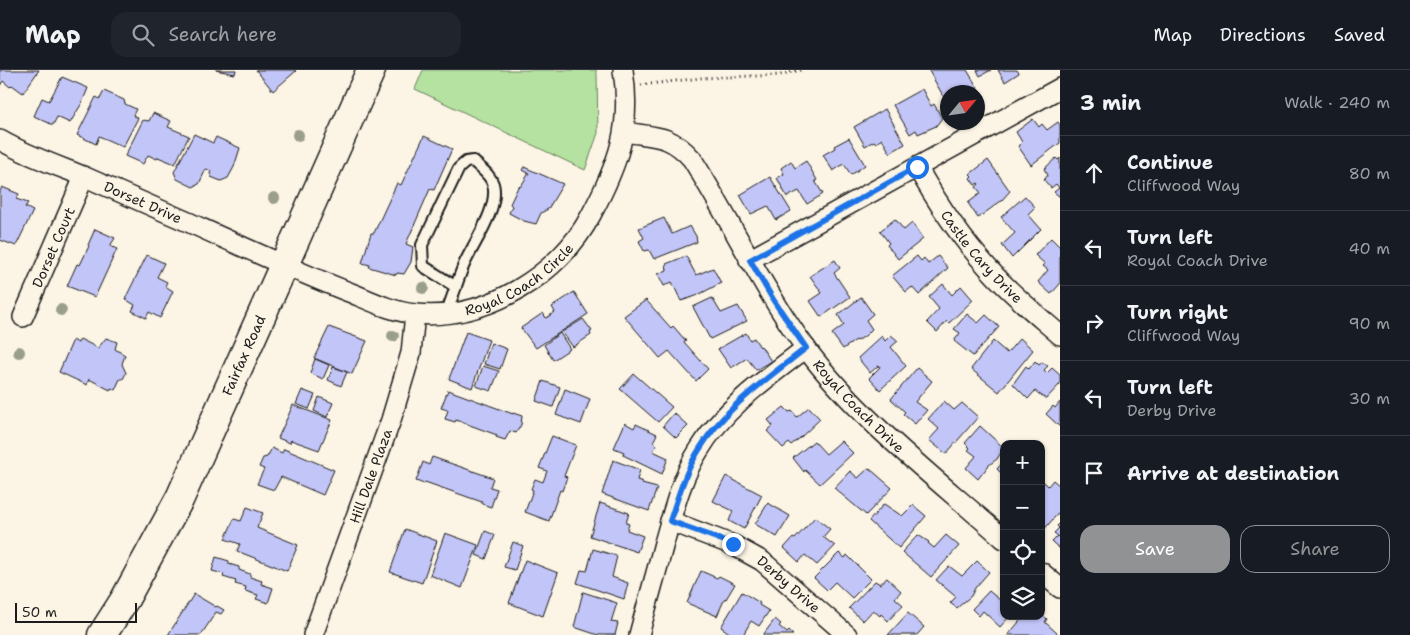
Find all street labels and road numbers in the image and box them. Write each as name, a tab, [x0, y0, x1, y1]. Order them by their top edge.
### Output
street label: Dorset Drive	[101, 177, 185, 227]
street label: Dorset Court	[28, 204, 79, 290]
street label: Castle Cary Drive	[937, 207, 1026, 307]
street label: Royal Coach Circle	[463, 240, 577, 319]
street label: Fairfax Road	[218, 312, 270, 398]
street label: Royal Coach Drive	[809, 356, 908, 457]
street label: Hill Dale Plaza	[345, 426, 396, 526]
street label: Derby Drive	[753, 552, 824, 617]

